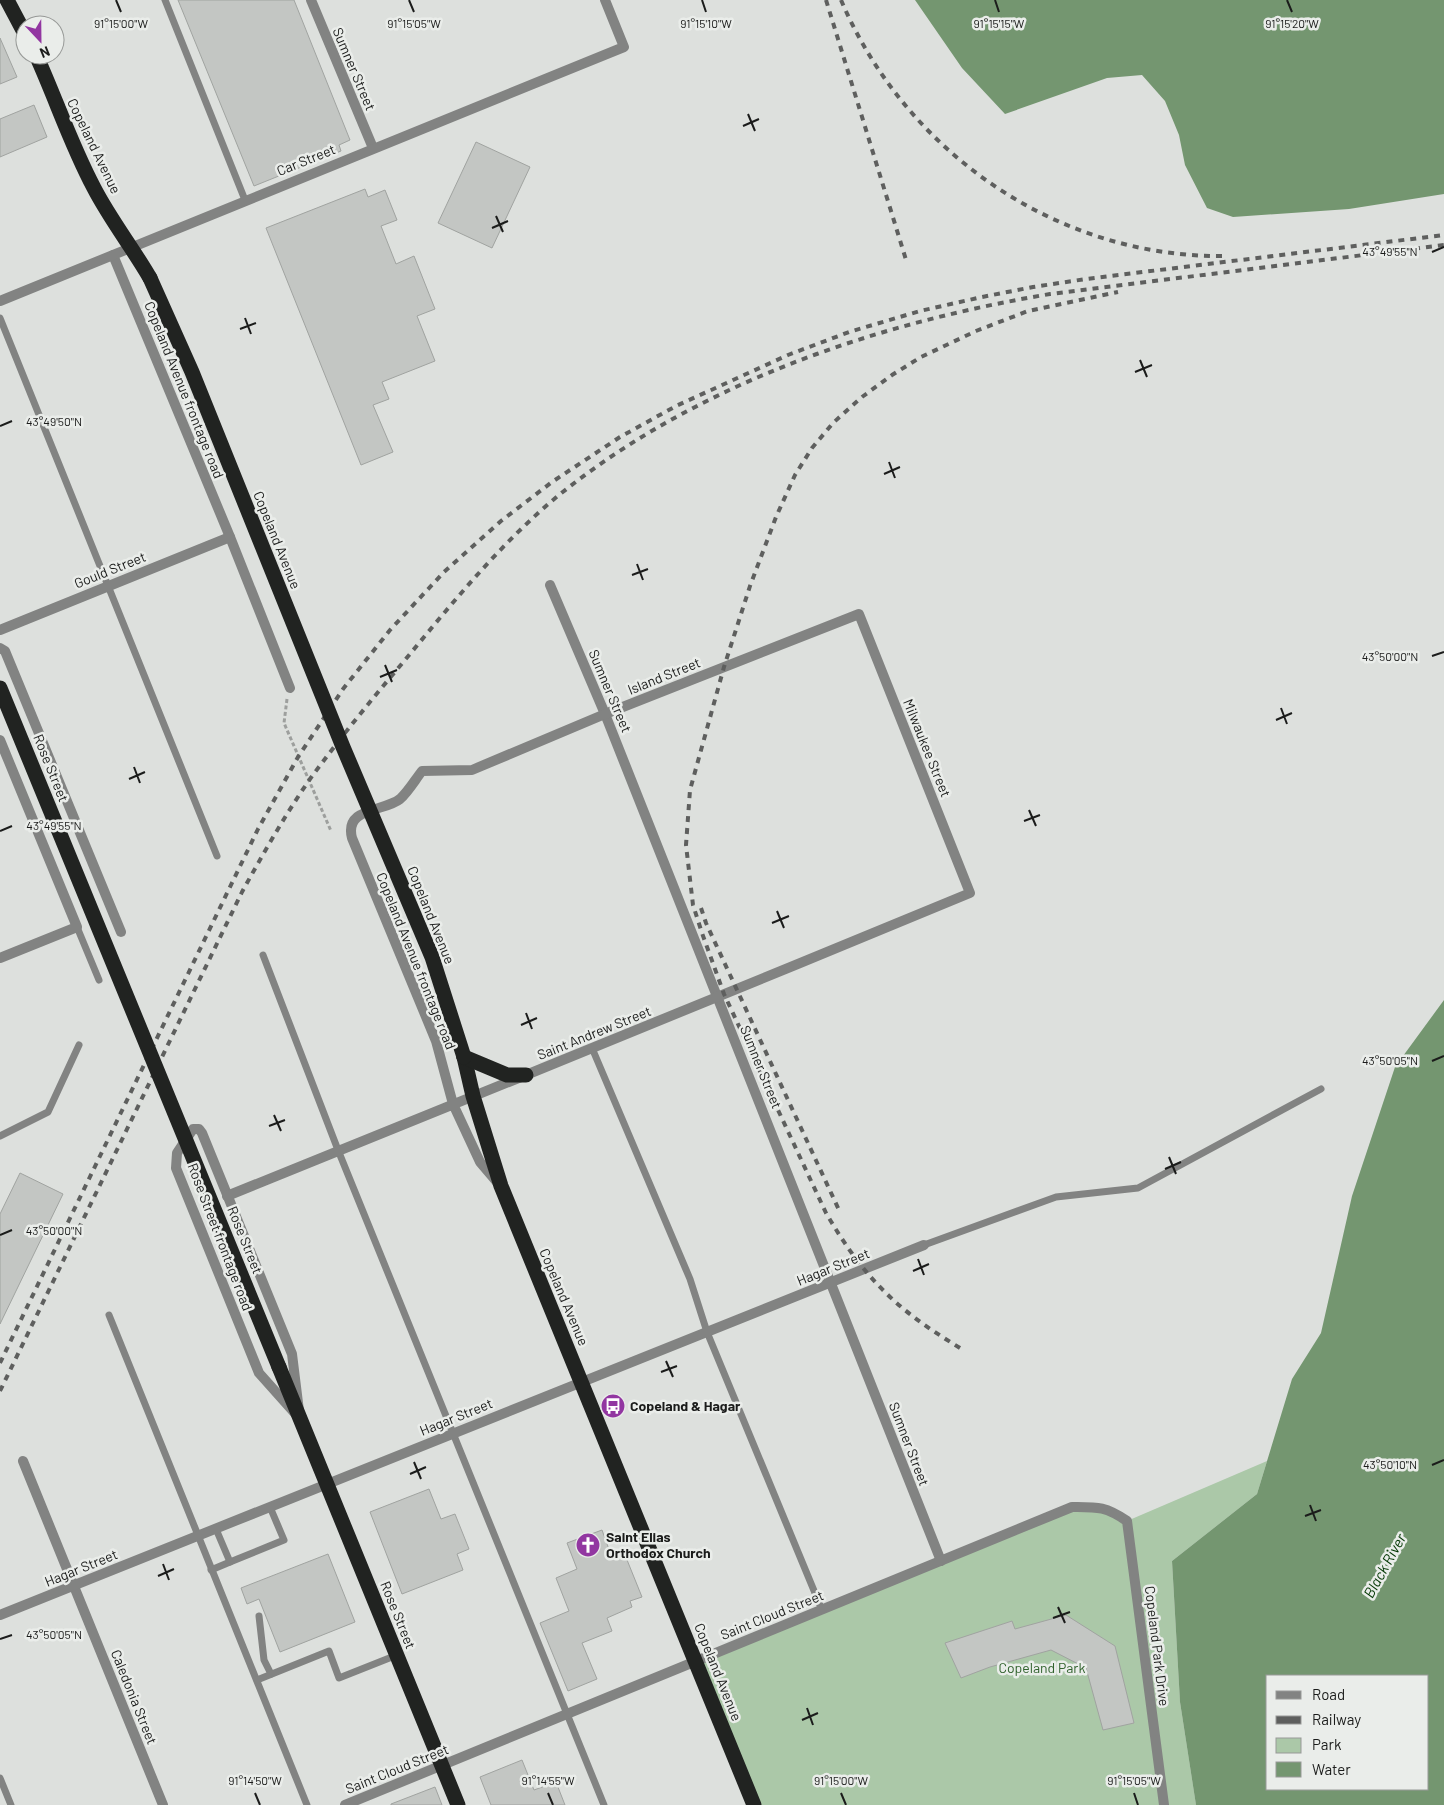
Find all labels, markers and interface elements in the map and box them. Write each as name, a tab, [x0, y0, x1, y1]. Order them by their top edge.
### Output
north arrow	[15, 15, 65, 65]
text: 91°15'00"W	[94, 16, 148, 30]
text: 91°15'05"W	[387, 16, 441, 30]
text: 91°15'10"W	[680, 16, 732, 30]
text: 91°15'15"W	[974, 16, 1025, 30]
text: 91°15'20"W	[1265, 16, 1319, 30]
street label: Sumner Street	[329, 25, 380, 113]
text: N	[38, 43, 53, 62]
street label: Copeland Avenue	[64, 95, 125, 196]
street label: Car Street	[274, 140, 338, 179]
text: 43°49'55"N	[1362, 244, 1418, 258]
street label: Copeland Avenue frontage road	[141, 299, 228, 481]
text: 43°49'50"N	[26, 414, 82, 428]
street label: Copeland Avenue	[250, 488, 305, 591]
street label: Gould Street	[72, 547, 148, 592]
street label: Sumner Street	[585, 647, 636, 735]
text: 43°50'00"N	[1362, 649, 1418, 663]
street label: Island Street	[625, 653, 703, 698]
street label: Milwaukee Street	[900, 696, 955, 799]
street label: Rose Street	[30, 732, 73, 804]
text: 43°49'55"N	[26, 818, 82, 832]
street label: Copeland Avenue	[404, 863, 459, 966]
street label: Copeland Avenue frontage road	[373, 870, 460, 1052]
street label: Saint Andrew Street	[534, 1002, 653, 1063]
street label: Sumner Street	[737, 1023, 786, 1111]
text: 43°50'05"N	[1362, 1053, 1418, 1067]
street label: Rose Street frontage road	[184, 1161, 256, 1313]
street label: Rose Street	[224, 1204, 266, 1276]
text: 43°50'00"N	[26, 1223, 82, 1237]
street label: Hagar Street	[794, 1244, 872, 1289]
street label: Copeland Avenue	[536, 1246, 593, 1348]
bus stop icon: Copeland & Hagar	[600, 1393, 626, 1419]
street label: Hagar Street	[417, 1394, 495, 1439]
place label: Copeland & Hagar	[630, 1397, 741, 1414]
street label: Sumner Street	[886, 1400, 933, 1488]
text: 43°50'10"N	[1363, 1457, 1417, 1471]
place label: Saint Elias Orthodox Church	[606, 1528, 711, 1561]
water label: Black River	[1359, 1530, 1409, 1601]
church icon: Saint Elias Orthodox Church	[575, 1532, 601, 1558]
street label: Hagar Street	[42, 1545, 120, 1590]
street label: Rose Street	[377, 1579, 420, 1651]
street label: Copeland Park Drive	[1142, 1585, 1173, 1707]
street label: Saint Cloud Street	[718, 1586, 826, 1643]
street label: Copeland Avenue	[691, 1620, 746, 1723]
text: 43°50'05"N	[26, 1627, 82, 1641]
street label: Caledonia Street	[108, 1647, 161, 1747]
park label: Copeland Park	[999, 1659, 1085, 1676]
legend	[1266, 1675, 1429, 1790]
text: Road	[1312, 1685, 1345, 1703]
text: Railway	[1312, 1710, 1361, 1728]
text: Park	[1312, 1735, 1342, 1753]
street label: Saint Cloud Street	[343, 1740, 451, 1797]
text: Water	[1312, 1760, 1351, 1778]
text: 91°14'50"W	[228, 1773, 282, 1787]
text: 91°14'55"W	[521, 1773, 575, 1787]
text: 91°15'00"W	[814, 1773, 868, 1787]
text: 91°15'05"W	[1107, 1773, 1161, 1787]

